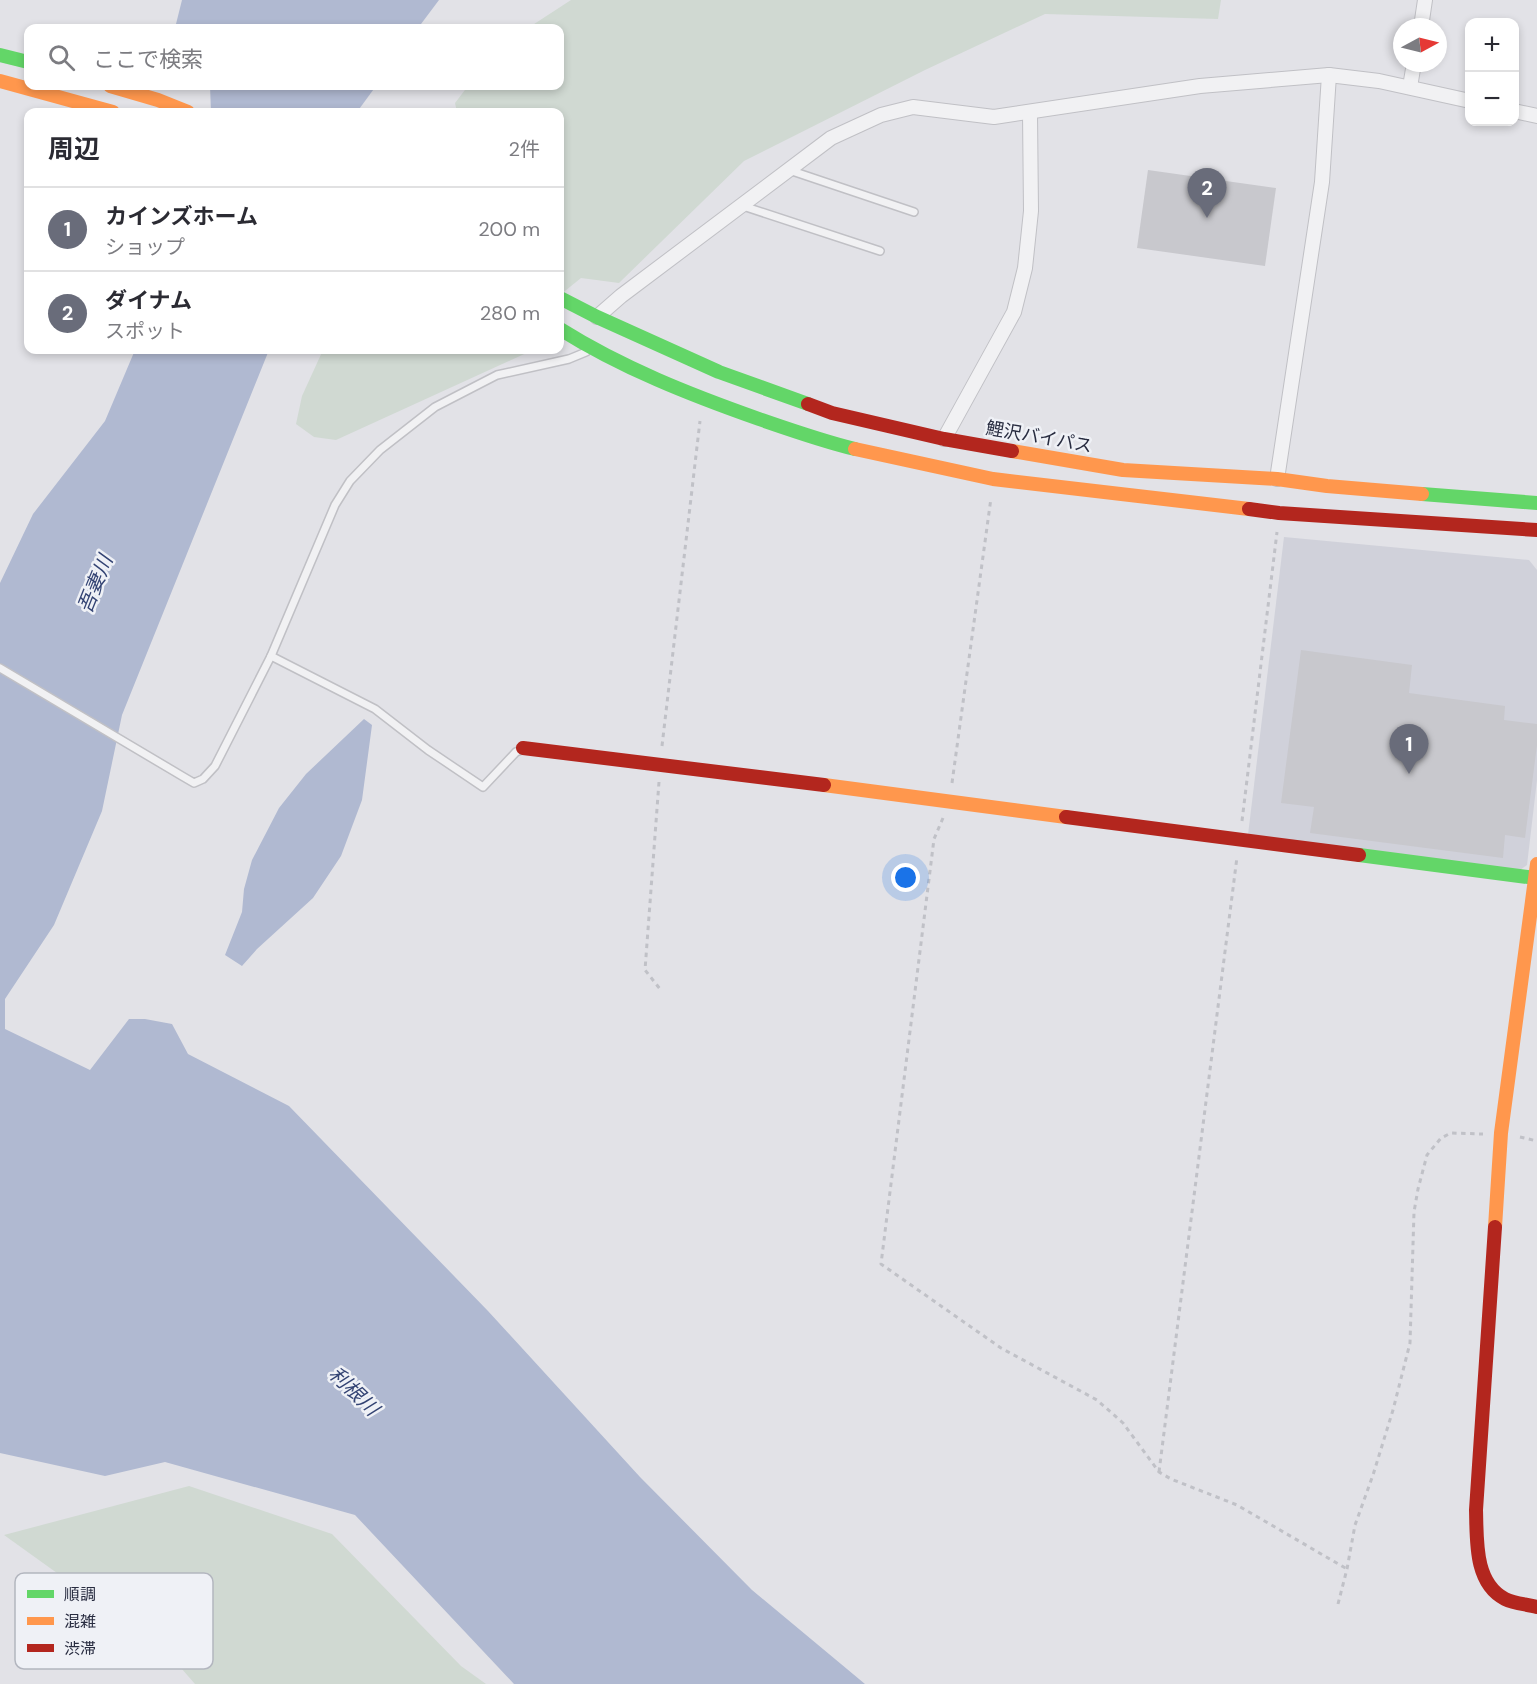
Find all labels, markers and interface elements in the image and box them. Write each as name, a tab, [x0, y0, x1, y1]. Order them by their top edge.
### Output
north arrow	[1393, 18, 1447, 72]
map controls	[1465, 18, 1519, 126]
button: +	[1465, 18, 1519, 72]
search box	[24, 24, 564, 90]
icon: search	[45, 41, 78, 74]
text: ここで検索	[93, 45, 203, 74]
button: −	[1465, 72, 1519, 126]
text: 周辺	[48, 132, 100, 166]
text: 2件	[508, 136, 540, 162]
pin: 2	[1188, 168, 1226, 218]
text: カインズホーム	[105, 202, 258, 231]
text: 1	[64, 216, 71, 242]
text: 200 m	[478, 216, 540, 242]
text: ショップ	[105, 234, 185, 260]
text: ダイナム	[105, 286, 192, 315]
text: 2	[62, 300, 73, 326]
text: 280 m	[480, 300, 540, 326]
text: スポット	[105, 318, 185, 344]
street label: 鯉沢バイパス	[984, 416, 1094, 458]
water label: 吾妻川	[72, 549, 119, 617]
pin: 1	[1390, 724, 1428, 774]
your location	[891, 863, 920, 892]
water label: 利根川	[323, 1361, 386, 1423]
legend	[15, 1573, 213, 1669]
text: 順調	[64, 1584, 96, 1605]
text: 混雑	[64, 1611, 96, 1632]
text: 渋滞	[64, 1638, 96, 1659]

